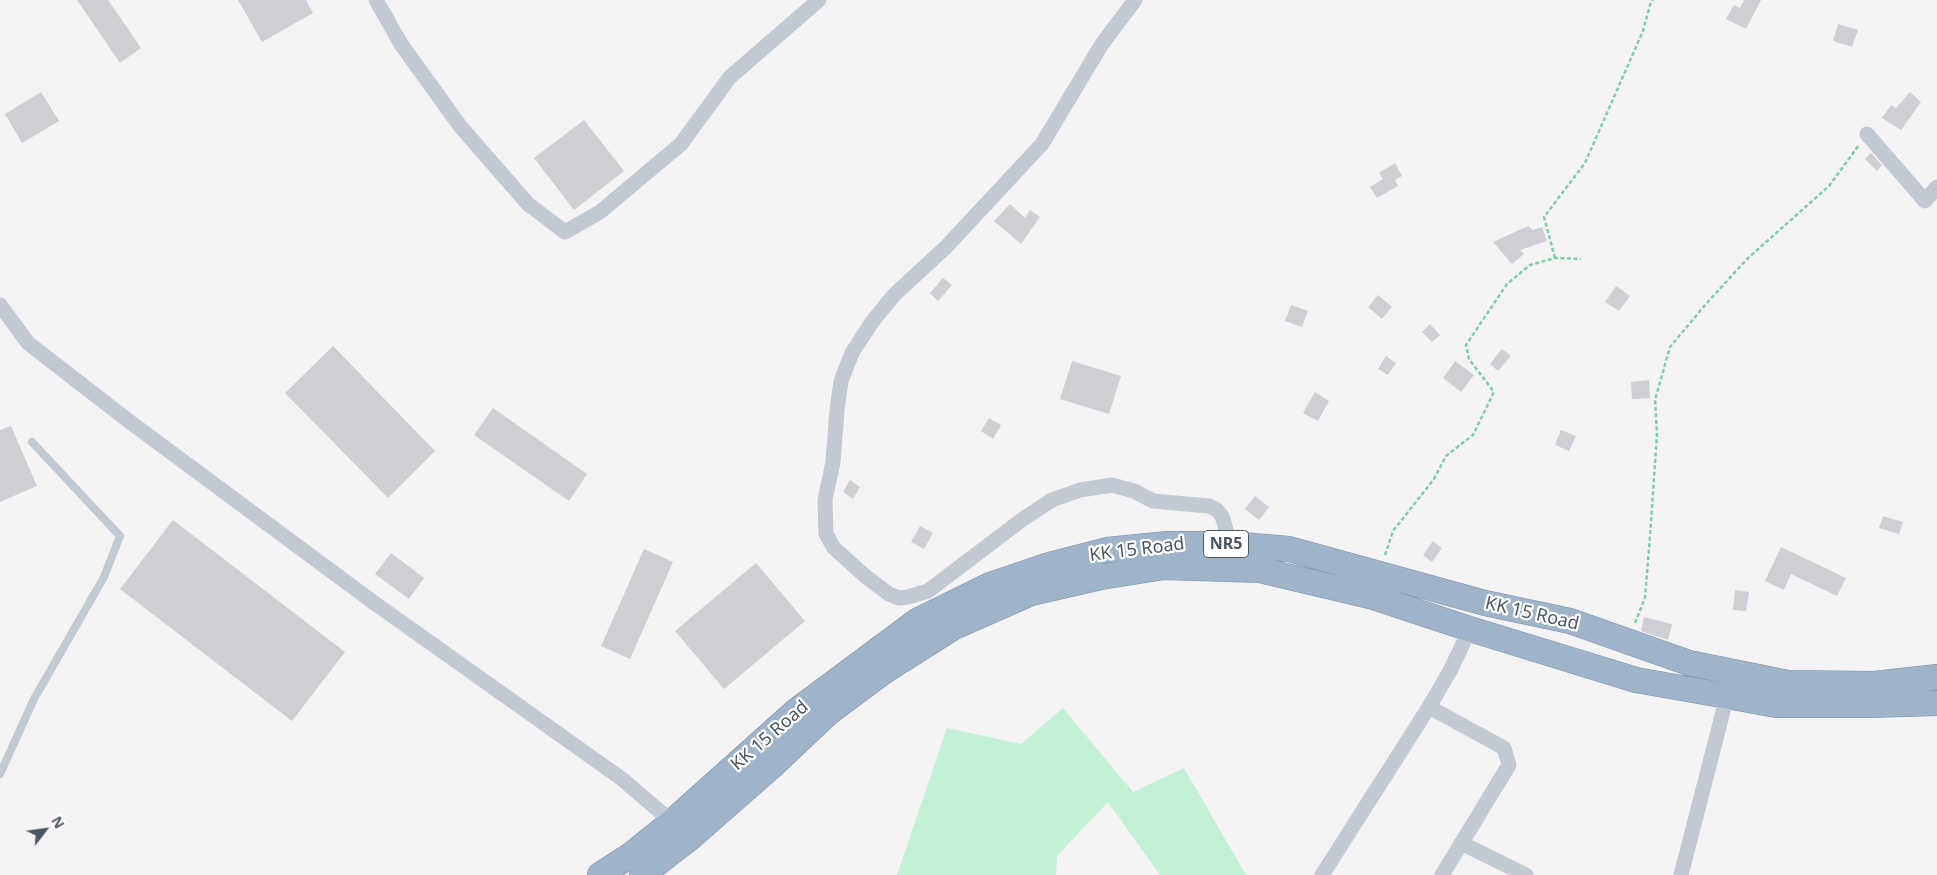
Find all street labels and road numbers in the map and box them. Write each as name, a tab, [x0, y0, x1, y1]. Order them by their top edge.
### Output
road number: NR5	[1204, 530, 1248, 558]
street label: KK 15 Road	[1088, 533, 1186, 567]
street label: KK 15 Road	[1483, 593, 1581, 635]
street label: KK 15 Road	[727, 697, 813, 775]

